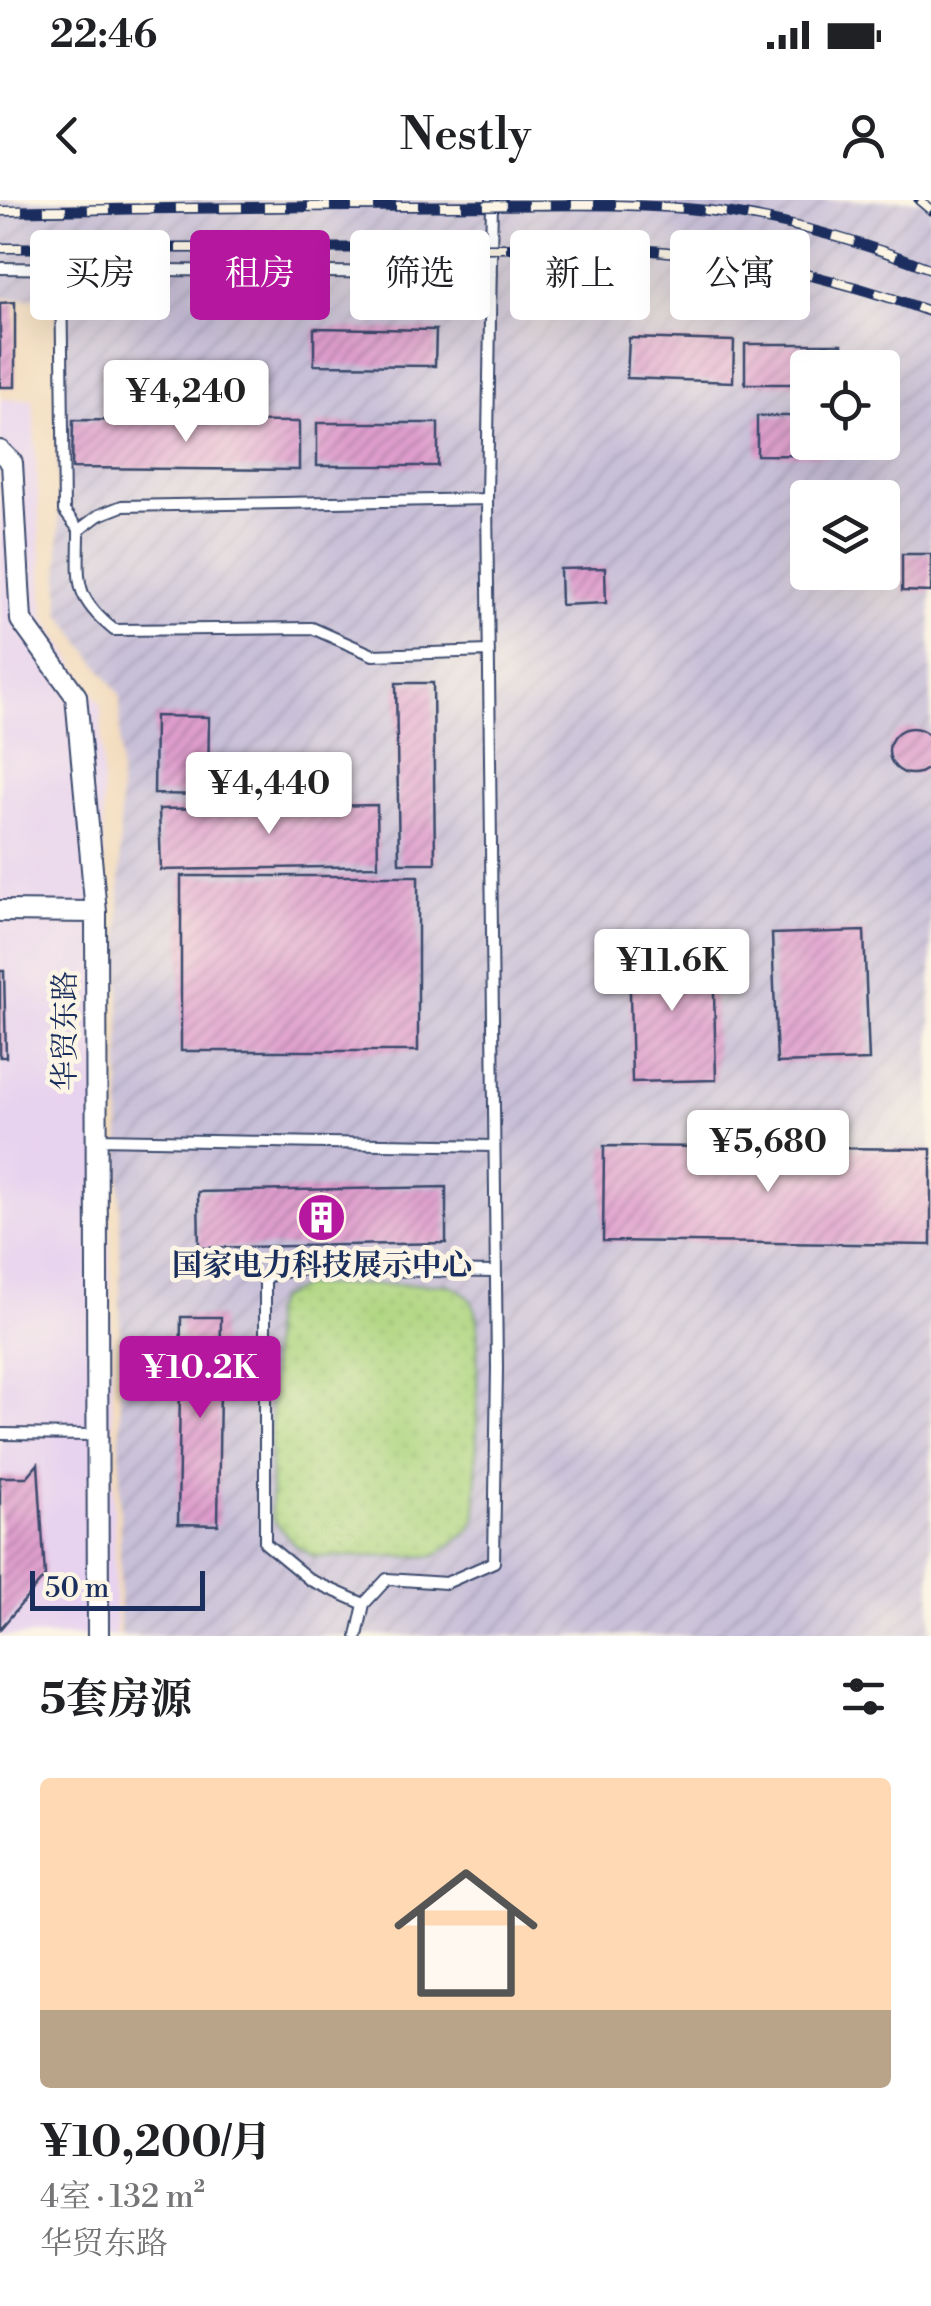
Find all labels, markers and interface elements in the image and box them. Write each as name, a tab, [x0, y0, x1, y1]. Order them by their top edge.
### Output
text: 22:46	[50, 12, 157, 59]
text: Nestly	[400, 107, 531, 164]
icon: back	[40, 108, 95, 163]
icon: person	[836, 108, 891, 163]
chip: 买房	[30, 230, 170, 320]
chip: 租房	[190, 230, 330, 320]
chip: 筛选	[350, 230, 490, 320]
chip: 新上	[510, 230, 650, 320]
chip: 公寓	[670, 230, 810, 320]
map controls	[790, 350, 900, 590]
button: locate	[790, 350, 900, 460]
pin: ¥4,240	[105, 360, 267, 445]
text: ¥4,240	[126, 372, 246, 412]
button: layers	[790, 480, 900, 590]
pin: ¥4,440	[188, 752, 350, 837]
text: ¥4,440	[208, 764, 330, 804]
pin: ¥11.6K	[591, 929, 753, 1014]
text: ¥11.6K	[616, 941, 728, 981]
street label: 华贸东路	[47, 971, 85, 1091]
pin: ¥5,680	[687, 1110, 849, 1195]
text: ¥5,680	[709, 1122, 827, 1162]
building icon: 国家电力科技展示中心	[296, 1191, 348, 1243]
place label: 国家电力科技展示中心	[172, 1247, 472, 1285]
pin: ¥10.2K	[119, 1336, 281, 1421]
text: ¥10.2K	[142, 1348, 258, 1388]
scale bar	[30, 1566, 205, 1610]
text: 50 m	[45, 1571, 109, 1606]
icon: filters	[836, 1669, 891, 1724]
text: 5套房源	[40, 1674, 192, 1727]
icon: home	[376, 1843, 556, 2023]
text: ¥10,200/月	[40, 2117, 272, 2170]
text: 4室 · 132 m²	[40, 2177, 205, 2217]
text: 华贸东路	[40, 2224, 168, 2264]

